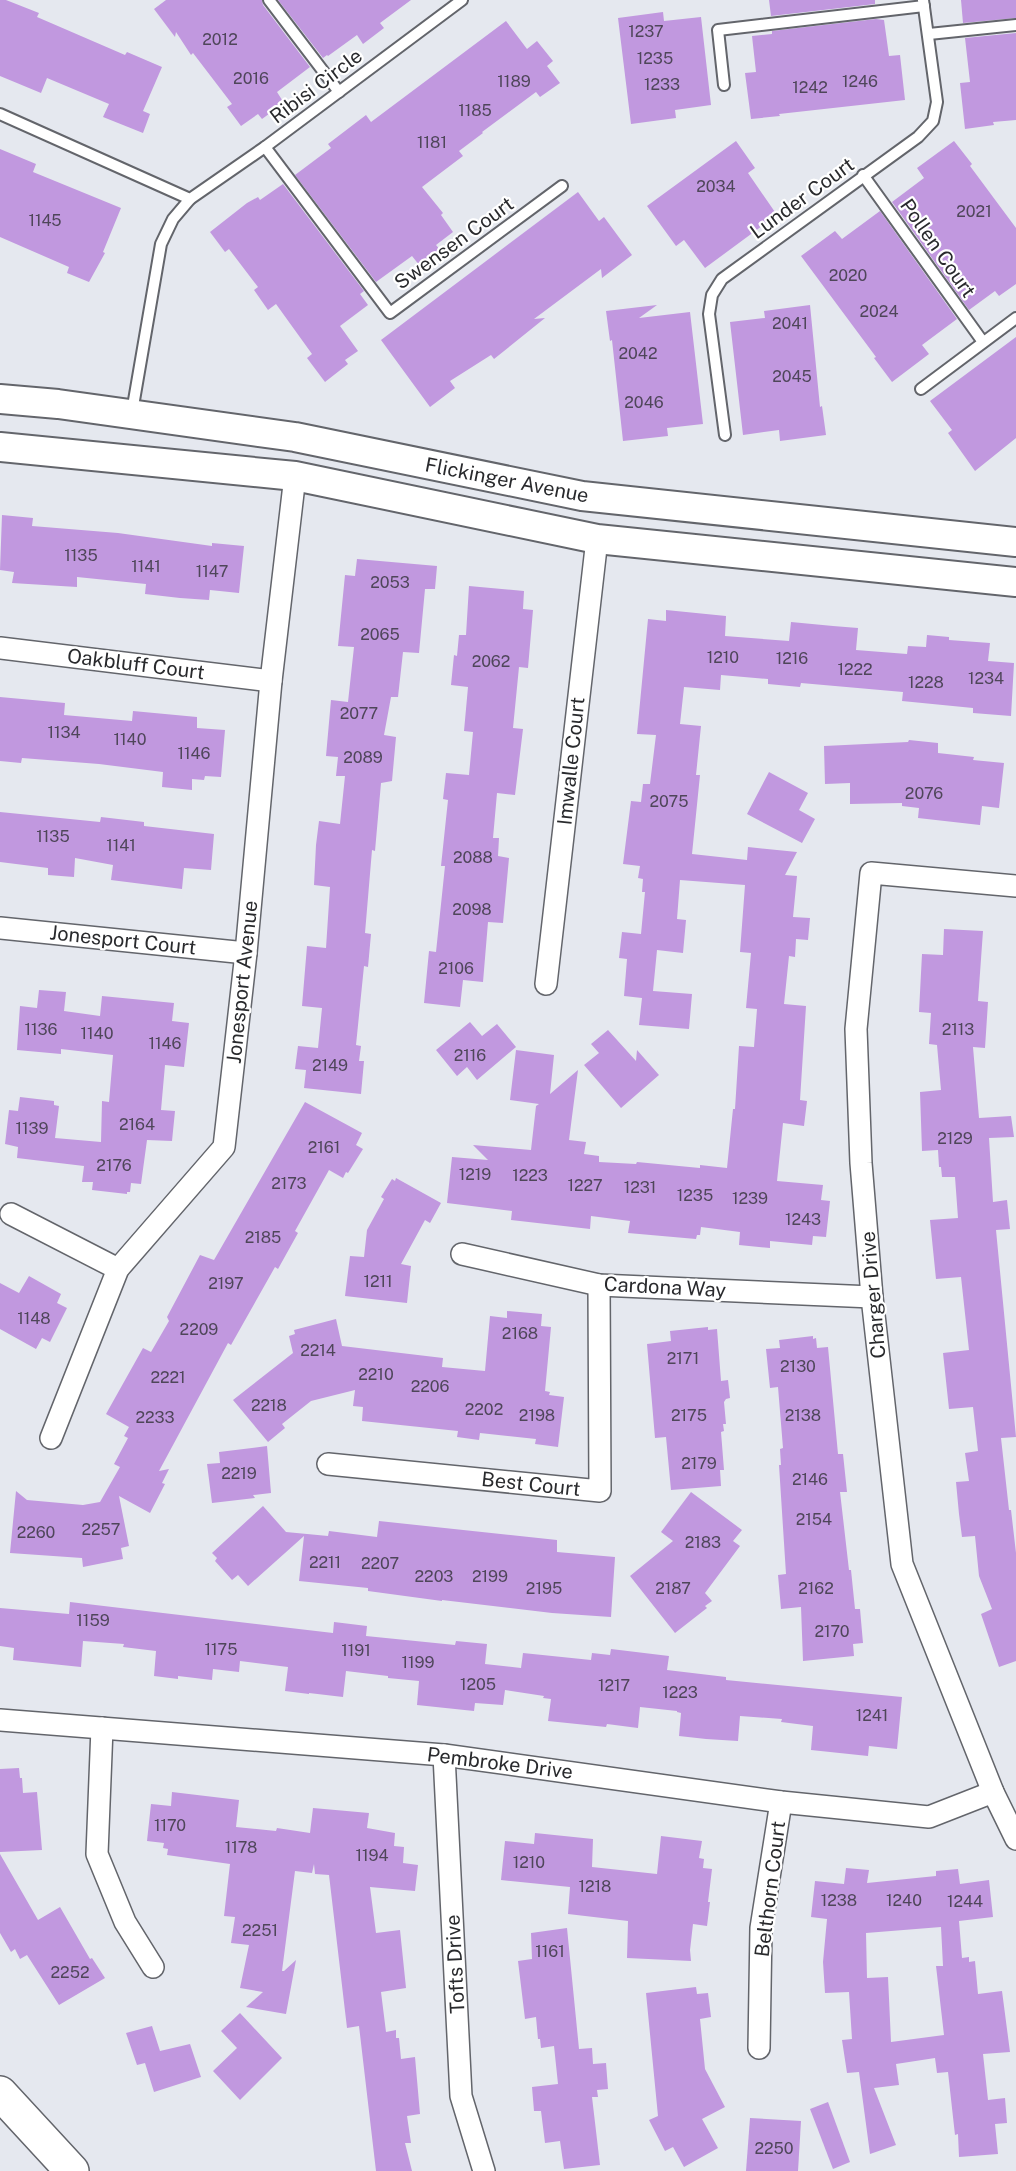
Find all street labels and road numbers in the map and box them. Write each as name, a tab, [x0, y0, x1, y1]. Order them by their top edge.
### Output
street label: Ribisi Circle	[265, 43, 367, 129]
street label: Lunder Court	[745, 152, 859, 244]
street label: Swensen Court	[390, 192, 518, 294]
street label: Pollen Court	[895, 194, 981, 302]
street label: Flickinger Avenue	[423, 452, 591, 508]
street label: Oakbluff Court	[66, 644, 206, 684]
street label: Imwalle Court	[552, 696, 590, 826]
street label: Jonesport Avenue	[221, 899, 263, 1065]
street label: Jonesport Court	[48, 920, 198, 960]
street label: Charger Drive	[855, 1230, 891, 1360]
street label: Cardona Way	[603, 1272, 727, 1302]
street label: Best Court	[480, 1467, 582, 1501]
street label: Pembroke Drive	[426, 1742, 574, 1784]
street label: Belthorn Court	[750, 1820, 790, 1958]
street label: Tofts Drive	[440, 1914, 470, 2014]

